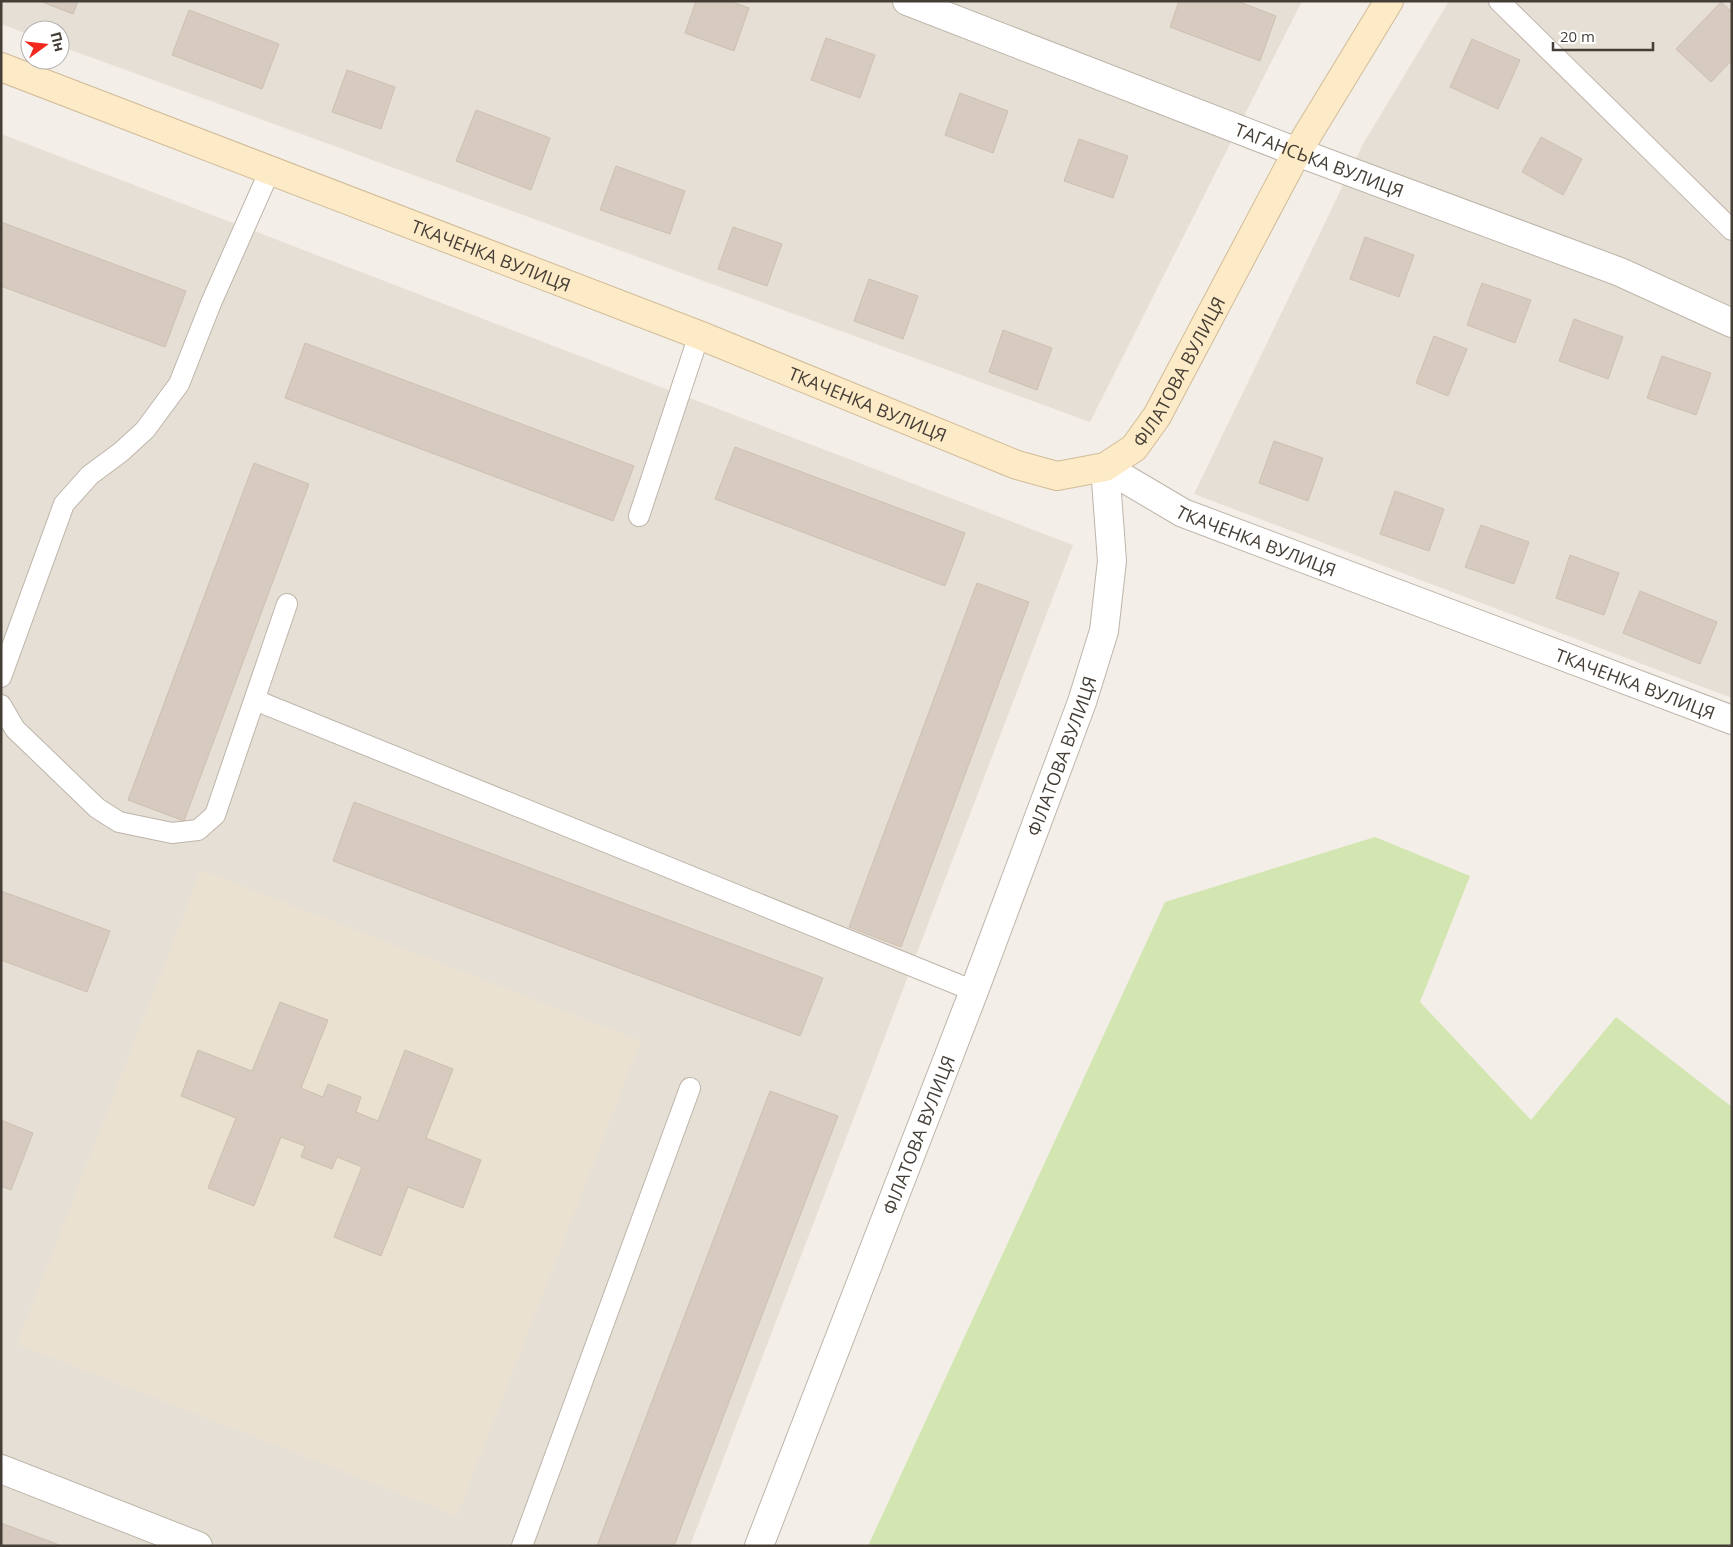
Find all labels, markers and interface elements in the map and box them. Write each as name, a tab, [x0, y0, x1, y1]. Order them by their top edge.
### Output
north arrow	[20, 20, 70, 70]
scale bar	[1553, 20, 1653, 52]
text: 20 m	[1560, 26, 1595, 46]
text: Пн	[46, 30, 70, 53]
street label: ТАГАНСЬКА ВУЛИЦЯ	[1231, 117, 1407, 203]
street label: ТКАЧЕНКА ВУЛИЦЯ	[408, 214, 574, 297]
street label: ФІЛАТОВА ВУЛИЦЯ	[1127, 292, 1230, 451]
street label: ТКАЧЕНКА ВУЛИЦЯ	[785, 361, 950, 447]
street label: ТКАЧЕНКА ВУЛИЦЯ	[1172, 500, 1340, 582]
street label: ТКАЧЕНКА ВУЛИЦЯ	[1552, 643, 1719, 725]
street label: ФІЛАТОВА ВУЛИЦЯ	[1021, 673, 1101, 839]
street label: ФІЛАТОВА ВУЛИЦЯ	[877, 1052, 960, 1218]

